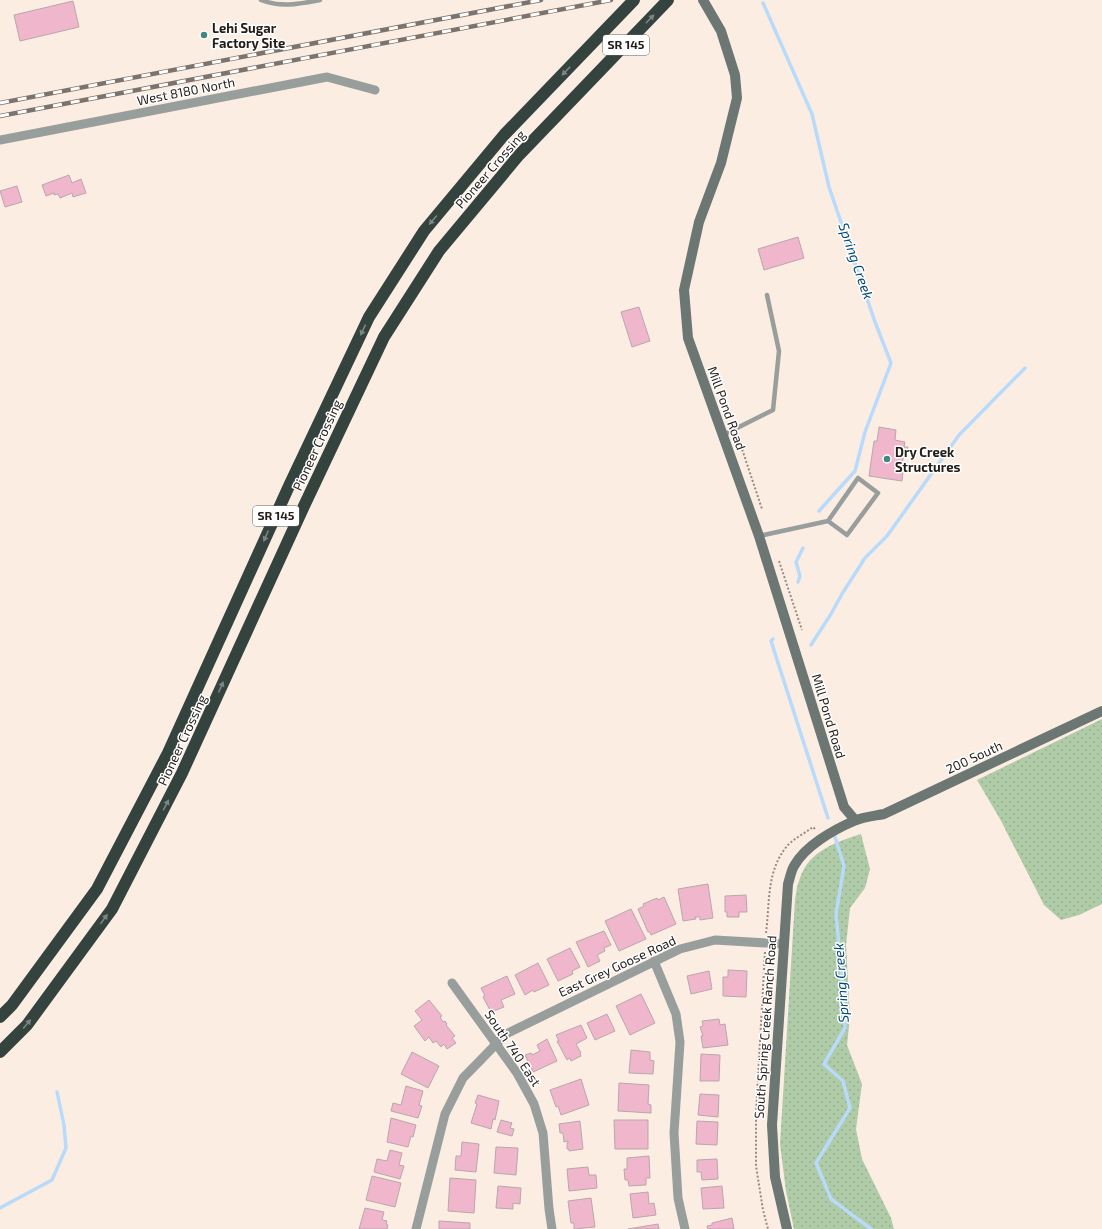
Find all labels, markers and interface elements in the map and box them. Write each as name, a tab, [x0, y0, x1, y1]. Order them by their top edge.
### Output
one-way arrow	[645, 14, 655, 24]
place label: Lehi Sugar Factory Site	[212, 20, 285, 51]
marker: Lehi Sugar Factory Site	[199, 30, 209, 40]
road number: SR 145	[603, 35, 649, 55]
one-way arrow	[561, 66, 571, 76]
street label: West 8180 North	[136, 74, 236, 108]
street label: Pioneer Crossing	[452, 126, 528, 212]
one-way arrow	[429, 215, 438, 226]
water label: Spring Creek	[835, 220, 878, 301]
one-way arrow	[360, 324, 366, 335]
street label: Mill Pond Road	[704, 364, 750, 452]
street label: Pioneer Crossing	[289, 397, 345, 493]
place label: Dry Creek Structures	[895, 444, 961, 475]
marker: Dry Creek Structures	[882, 454, 892, 464]
road number: SR 145	[253, 506, 299, 526]
one-way arrow	[263, 530, 270, 542]
street label: Mill Pond Road	[809, 672, 849, 760]
one-way arrow	[219, 681, 225, 693]
street label: Pioneer Crossing	[154, 692, 210, 788]
street label: 200 South	[943, 737, 1005, 777]
one-way arrow	[163, 799, 169, 811]
one-way arrow	[100, 914, 108, 924]
street label: East Grey Goose Road	[556, 932, 678, 1000]
street label: South Spring Creek Ranch Road	[751, 935, 779, 1119]
water label: Spring Creek	[829, 943, 852, 1023]
street label: South 740 East	[482, 1007, 545, 1089]
one-way arrow	[23, 1018, 32, 1029]

